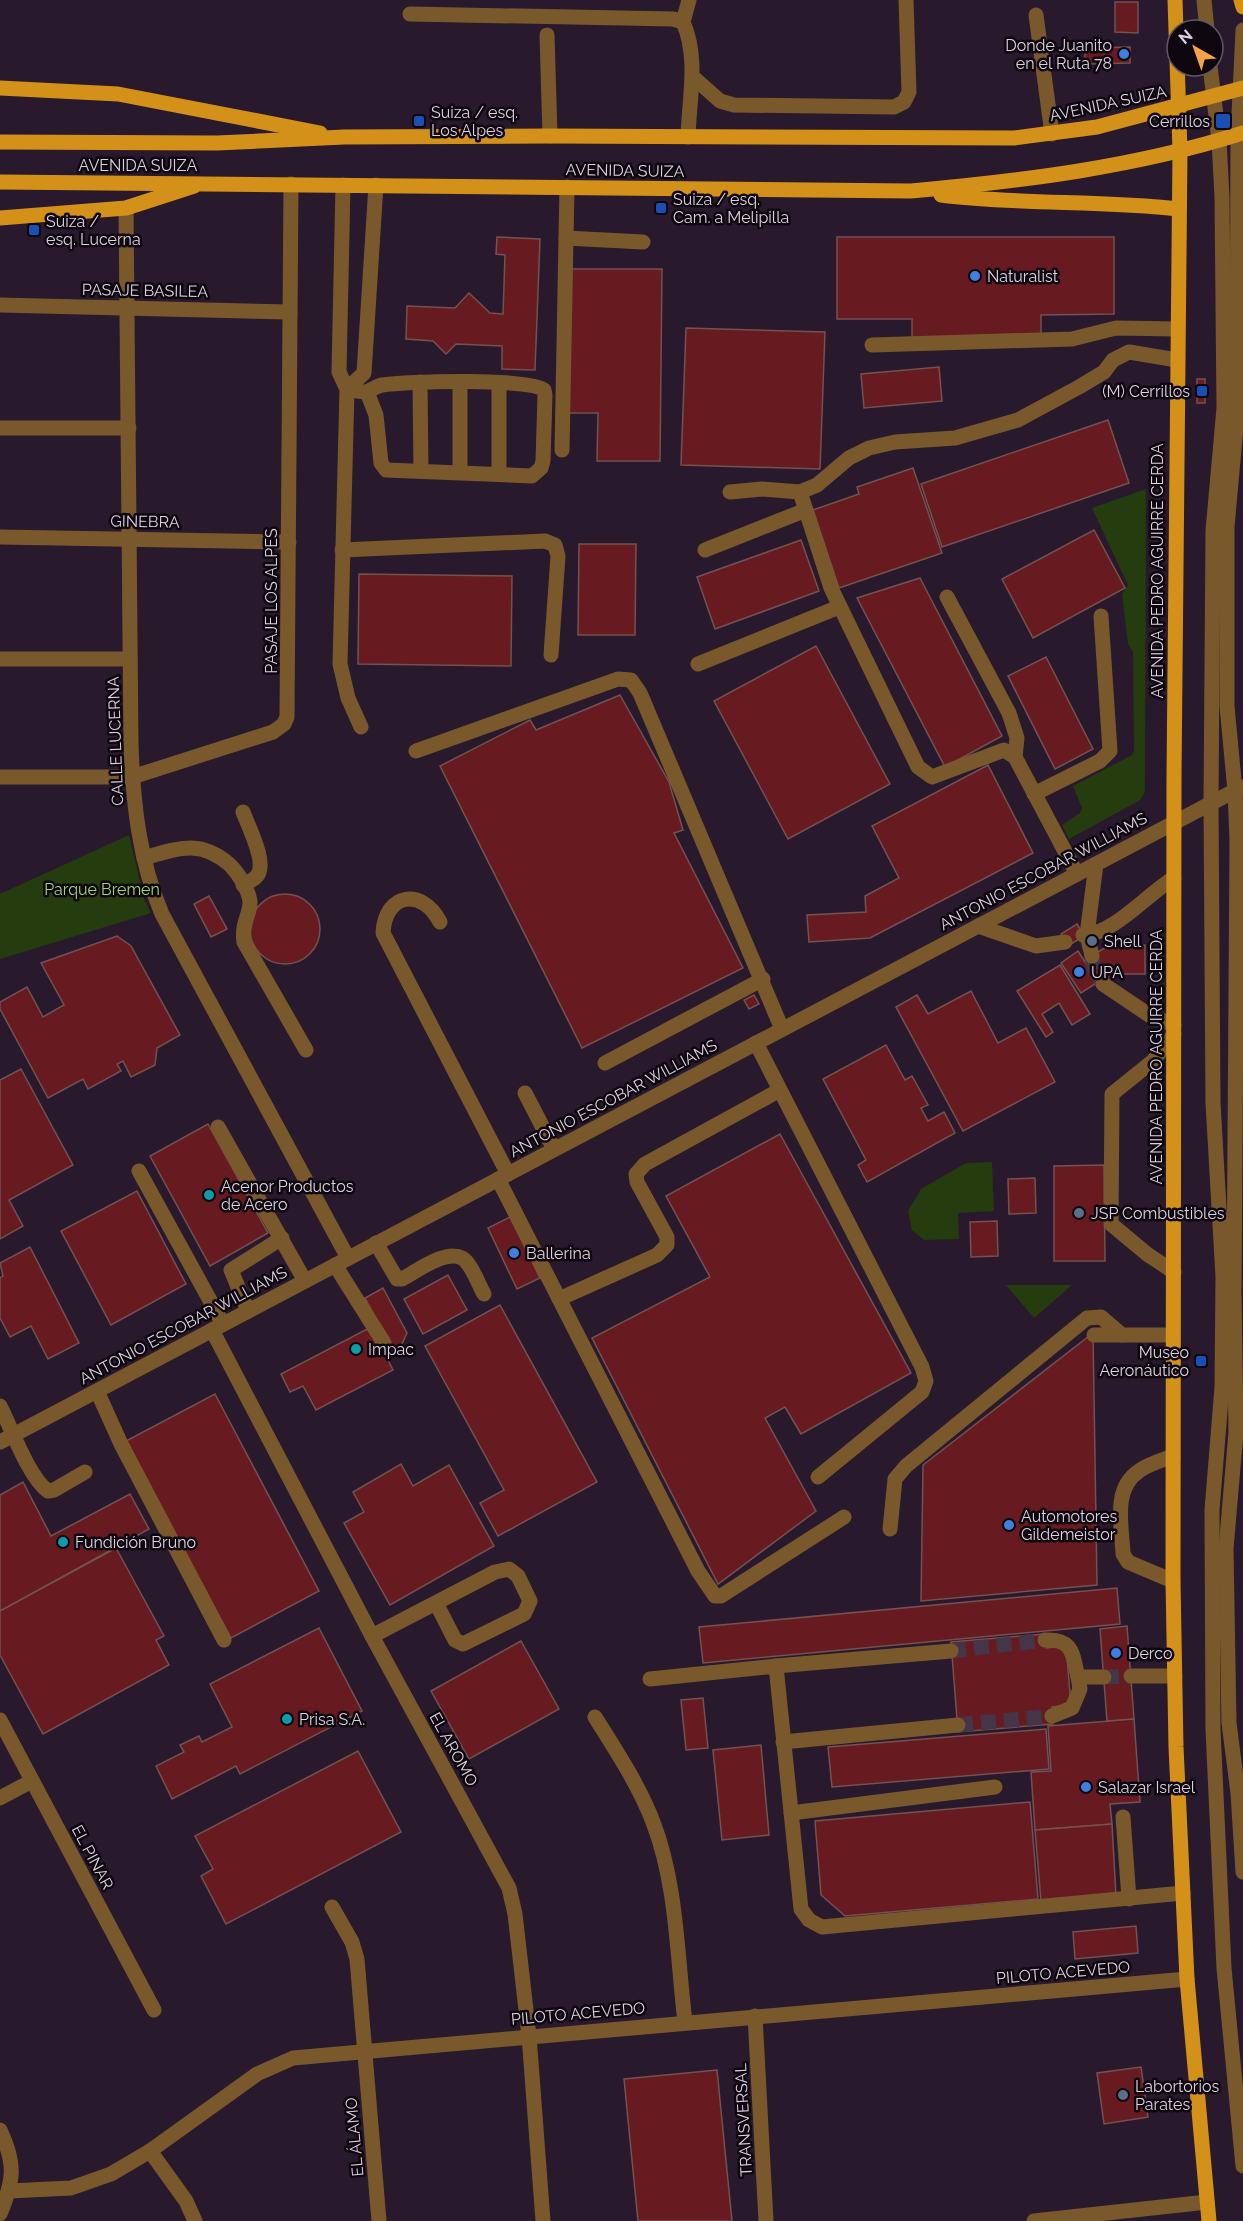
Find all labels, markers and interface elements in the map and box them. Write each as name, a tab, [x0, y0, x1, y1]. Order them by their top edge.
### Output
north arrow	[1165, 18, 1225, 78]
text: N	[1175, 26, 1196, 48]
place label: Donde Juanito en el Ruta 78	[1005, 36, 1112, 73]
marker: Donde Juanito en el Ruta 78	[1117, 47, 1131, 61]
street label: AVENIDA SUIZA	[1048, 82, 1168, 125]
place label: Suiza / esq. Los Alpes	[431, 103, 518, 140]
place label: Cerrillos	[1149, 112, 1210, 131]
marker: Cerrillos	[1214, 112, 1232, 130]
marker: Suiza / esq. Los Alpes	[412, 114, 426, 128]
street label: AVENIDA SUIZA	[79, 156, 198, 175]
street label: AVENIDA SUIZA	[565, 160, 685, 181]
place label: Suiza / esq. Cam. a Melipilla	[673, 190, 789, 227]
marker: Suiza / esq. Cam. a Melipilla	[654, 201, 668, 215]
place label: Suiza / esq. Lucerna	[46, 212, 141, 249]
marker: Suiza / esq. Lucerna	[27, 223, 41, 237]
place label: Naturalist	[987, 267, 1059, 286]
marker: Naturalist	[968, 269, 982, 283]
street label: PASAJE BASILEA	[82, 280, 208, 301]
place label: (M) Cerrillos	[1102, 382, 1190, 401]
marker: (M) Cerrillos	[1195, 384, 1209, 398]
street label: AVENIDA PEDRO AGUIRRE CERDA	[1148, 443, 1167, 699]
street label: GINEBRA	[110, 511, 180, 532]
street label: PASAJE LOS ALPES	[262, 528, 281, 674]
street label: CALLE LUCERNA	[104, 676, 127, 806]
street label: ANTONIO ESCOBAR WILLIAMS	[936, 808, 1151, 934]
park label: Parque Bremen	[44, 880, 160, 899]
street label: AVENIDA PEDRO AGUIRRE CERDA	[1147, 929, 1166, 1185]
place label: Shell	[1104, 932, 1142, 951]
marker: Shell	[1085, 934, 1099, 948]
place label: UPA	[1091, 963, 1123, 982]
marker: UPA	[1072, 965, 1086, 979]
street label: ANTONIO ESCOBAR WILLIAMS	[506, 1035, 721, 1161]
place label: Acenor Productos de Acero	[221, 1177, 354, 1214]
marker: Acenor Productos de Acero	[202, 1188, 216, 1202]
place label: JSP Combustibles	[1091, 1204, 1225, 1223]
marker: JSP Combustibles	[1072, 1206, 1086, 1220]
place label: Ballerina	[526, 1244, 591, 1263]
marker: Ballerina	[507, 1246, 521, 1260]
street label: ANTONIO ESCOBAR WILLIAMS	[76, 1262, 291, 1388]
place label: Impac	[368, 1340, 414, 1359]
marker: Impac	[349, 1342, 363, 1356]
place label: Museo Aeronáutico	[1100, 1343, 1189, 1380]
marker: Museo Aeronáutico	[1194, 1354, 1208, 1368]
place label: Automotores Gildemeistor	[1021, 1507, 1117, 1544]
marker: Automotores Gildemeistor	[1002, 1518, 1016, 1532]
place label: Fundición Bruno	[75, 1533, 196, 1552]
marker: Fundición Bruno	[56, 1535, 70, 1549]
place label: Derco	[1128, 1644, 1172, 1663]
marker: Derco	[1109, 1646, 1123, 1660]
street label: EL AROMO	[425, 1709, 482, 1790]
place label: Prisa S.A.	[299, 1710, 365, 1729]
marker: Prisa S.A.	[280, 1712, 294, 1726]
place label: Salazar Israel	[1098, 1778, 1196, 1797]
marker: Salazar Israel	[1079, 1780, 1093, 1794]
street label: EL PINAR	[68, 1822, 117, 1893]
street label: PILOTO ACEVEDO	[995, 1957, 1131, 1988]
street label: PILOTO ACEVEDO	[510, 1998, 646, 2029]
street label: TRANSVERSAL	[731, 2062, 756, 2177]
place label: Labortorios Parates	[1135, 2077, 1219, 2114]
marker: Labortorios Parates	[1116, 2088, 1130, 2102]
street label: EL ÁLAMO	[341, 2097, 367, 2177]

